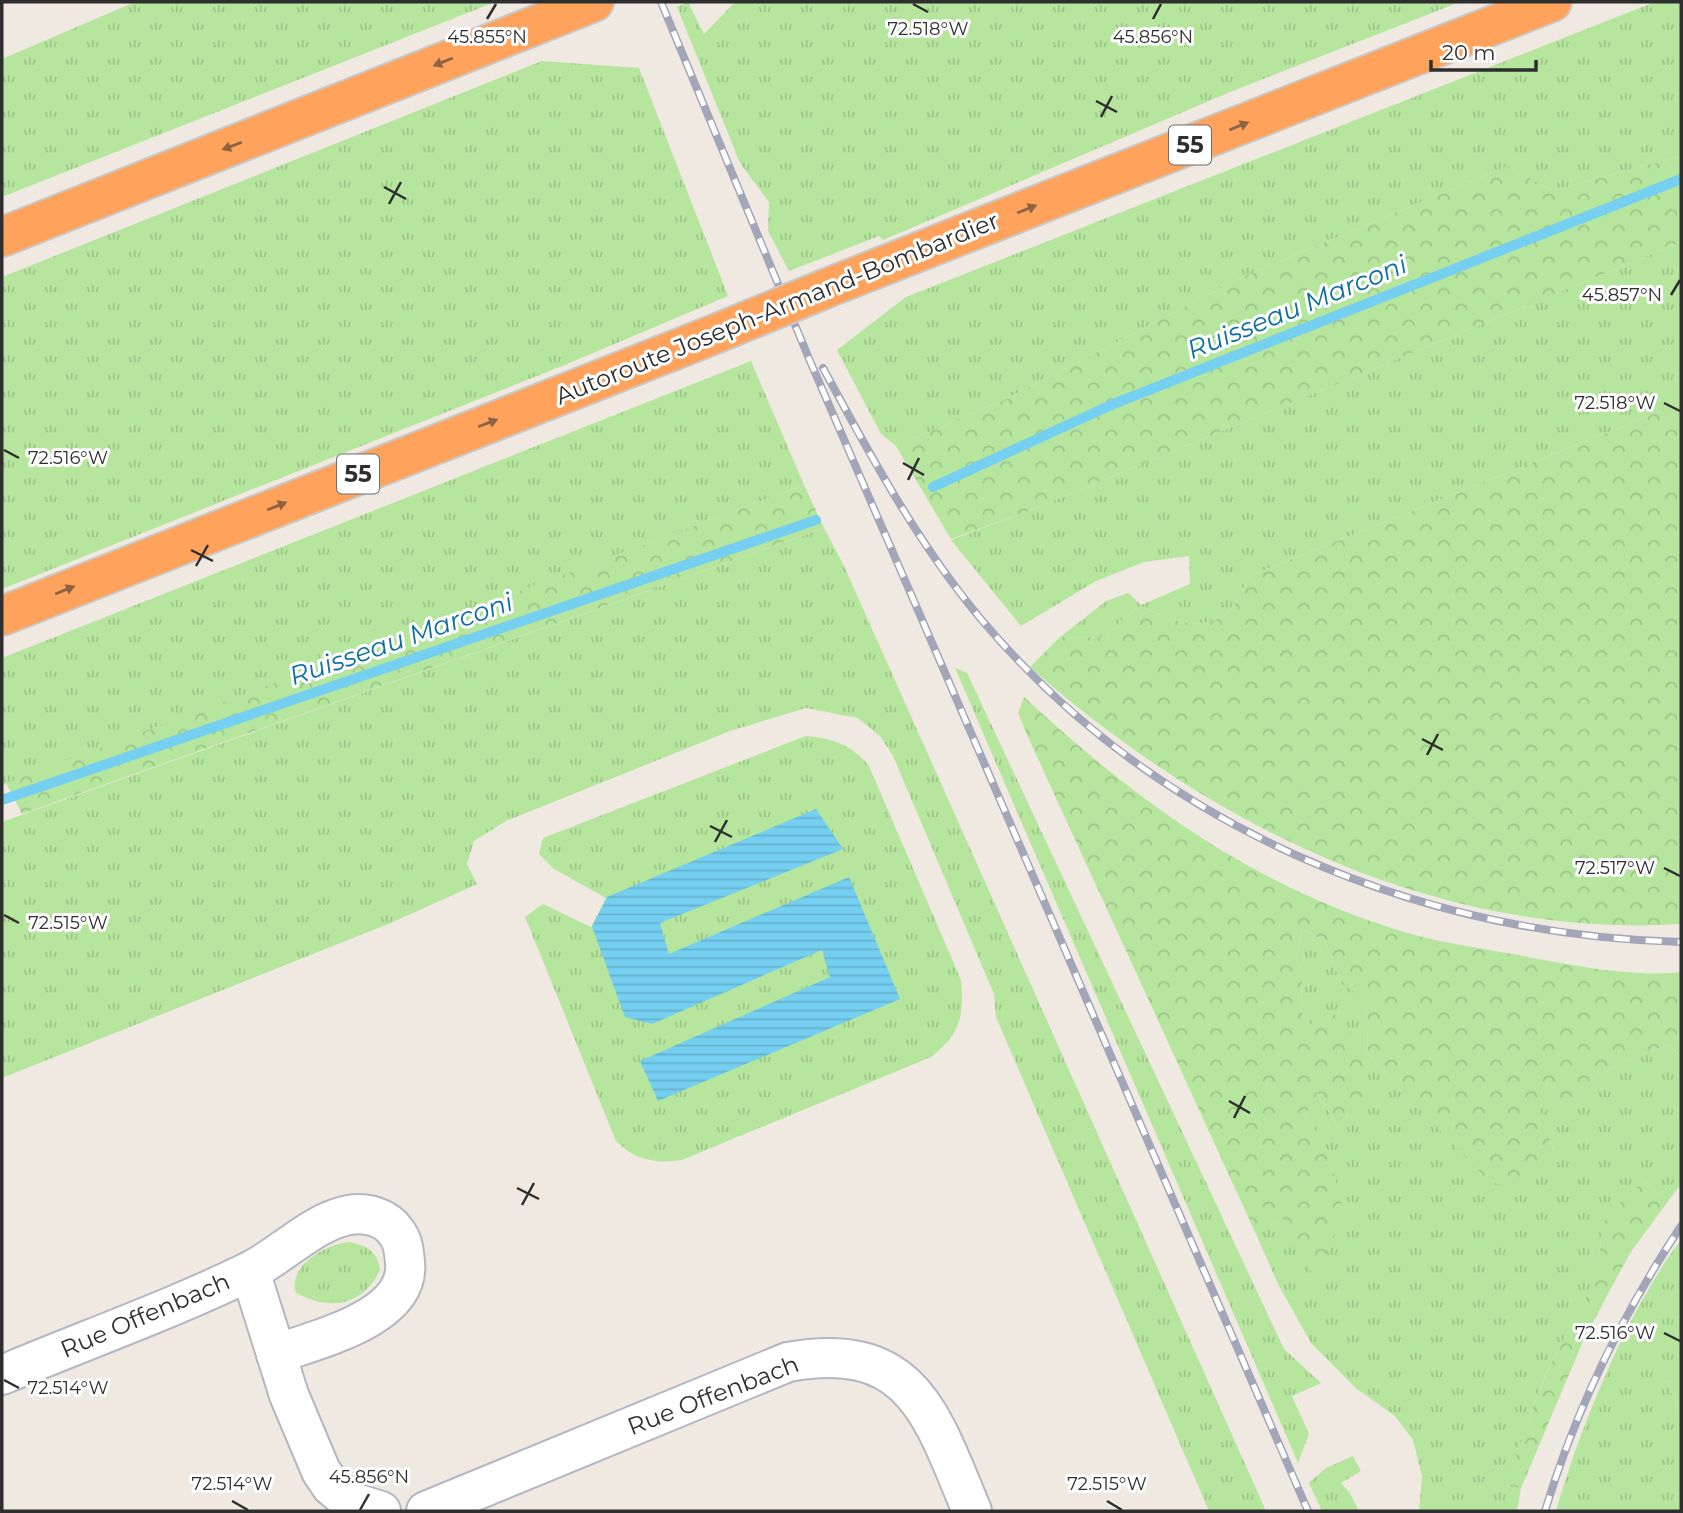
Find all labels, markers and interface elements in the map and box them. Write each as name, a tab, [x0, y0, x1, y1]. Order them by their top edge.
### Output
text: 72.518°W	[887, 18, 969, 40]
text: 45.855°N	[447, 26, 527, 48]
text: 45.856°N	[1113, 26, 1193, 48]
scale bar	[1431, 28, 1536, 72]
text: 20 m	[1442, 40, 1496, 65]
one-way arrow	[433, 57, 454, 68]
one-way arrow	[1229, 120, 1250, 131]
road number: 55	[1169, 126, 1211, 164]
one-way arrow	[222, 141, 243, 152]
one-way arrow	[1017, 204, 1038, 215]
street label: Autoroute Joseph-Armand-Bombardier	[551, 205, 1003, 411]
water label: Ruisseau Marconi	[1182, 248, 1412, 366]
text: 45.857°N	[1582, 284, 1662, 306]
text: 72.518°W	[1574, 392, 1656, 414]
one-way arrow	[478, 417, 499, 428]
text: 72.516°W	[28, 447, 108, 469]
road number: 55	[337, 454, 379, 494]
one-way arrow	[266, 501, 287, 512]
one-way arrow	[55, 585, 76, 596]
water label: Ruisseau Marconi	[285, 585, 518, 692]
text: 72.517°W	[1575, 857, 1655, 879]
text: 72.515°W	[28, 912, 108, 934]
street label: Rue Offenbach	[56, 1266, 234, 1364]
text: 72.516°W	[1575, 1322, 1655, 1344]
street label: Rue Offenbach	[623, 1349, 803, 1441]
text: 72.514°W	[28, 1377, 108, 1399]
text: 45.856°N	[329, 1466, 409, 1488]
text: 72.514°W	[192, 1473, 272, 1495]
text: 72.515°W	[1067, 1473, 1147, 1495]

